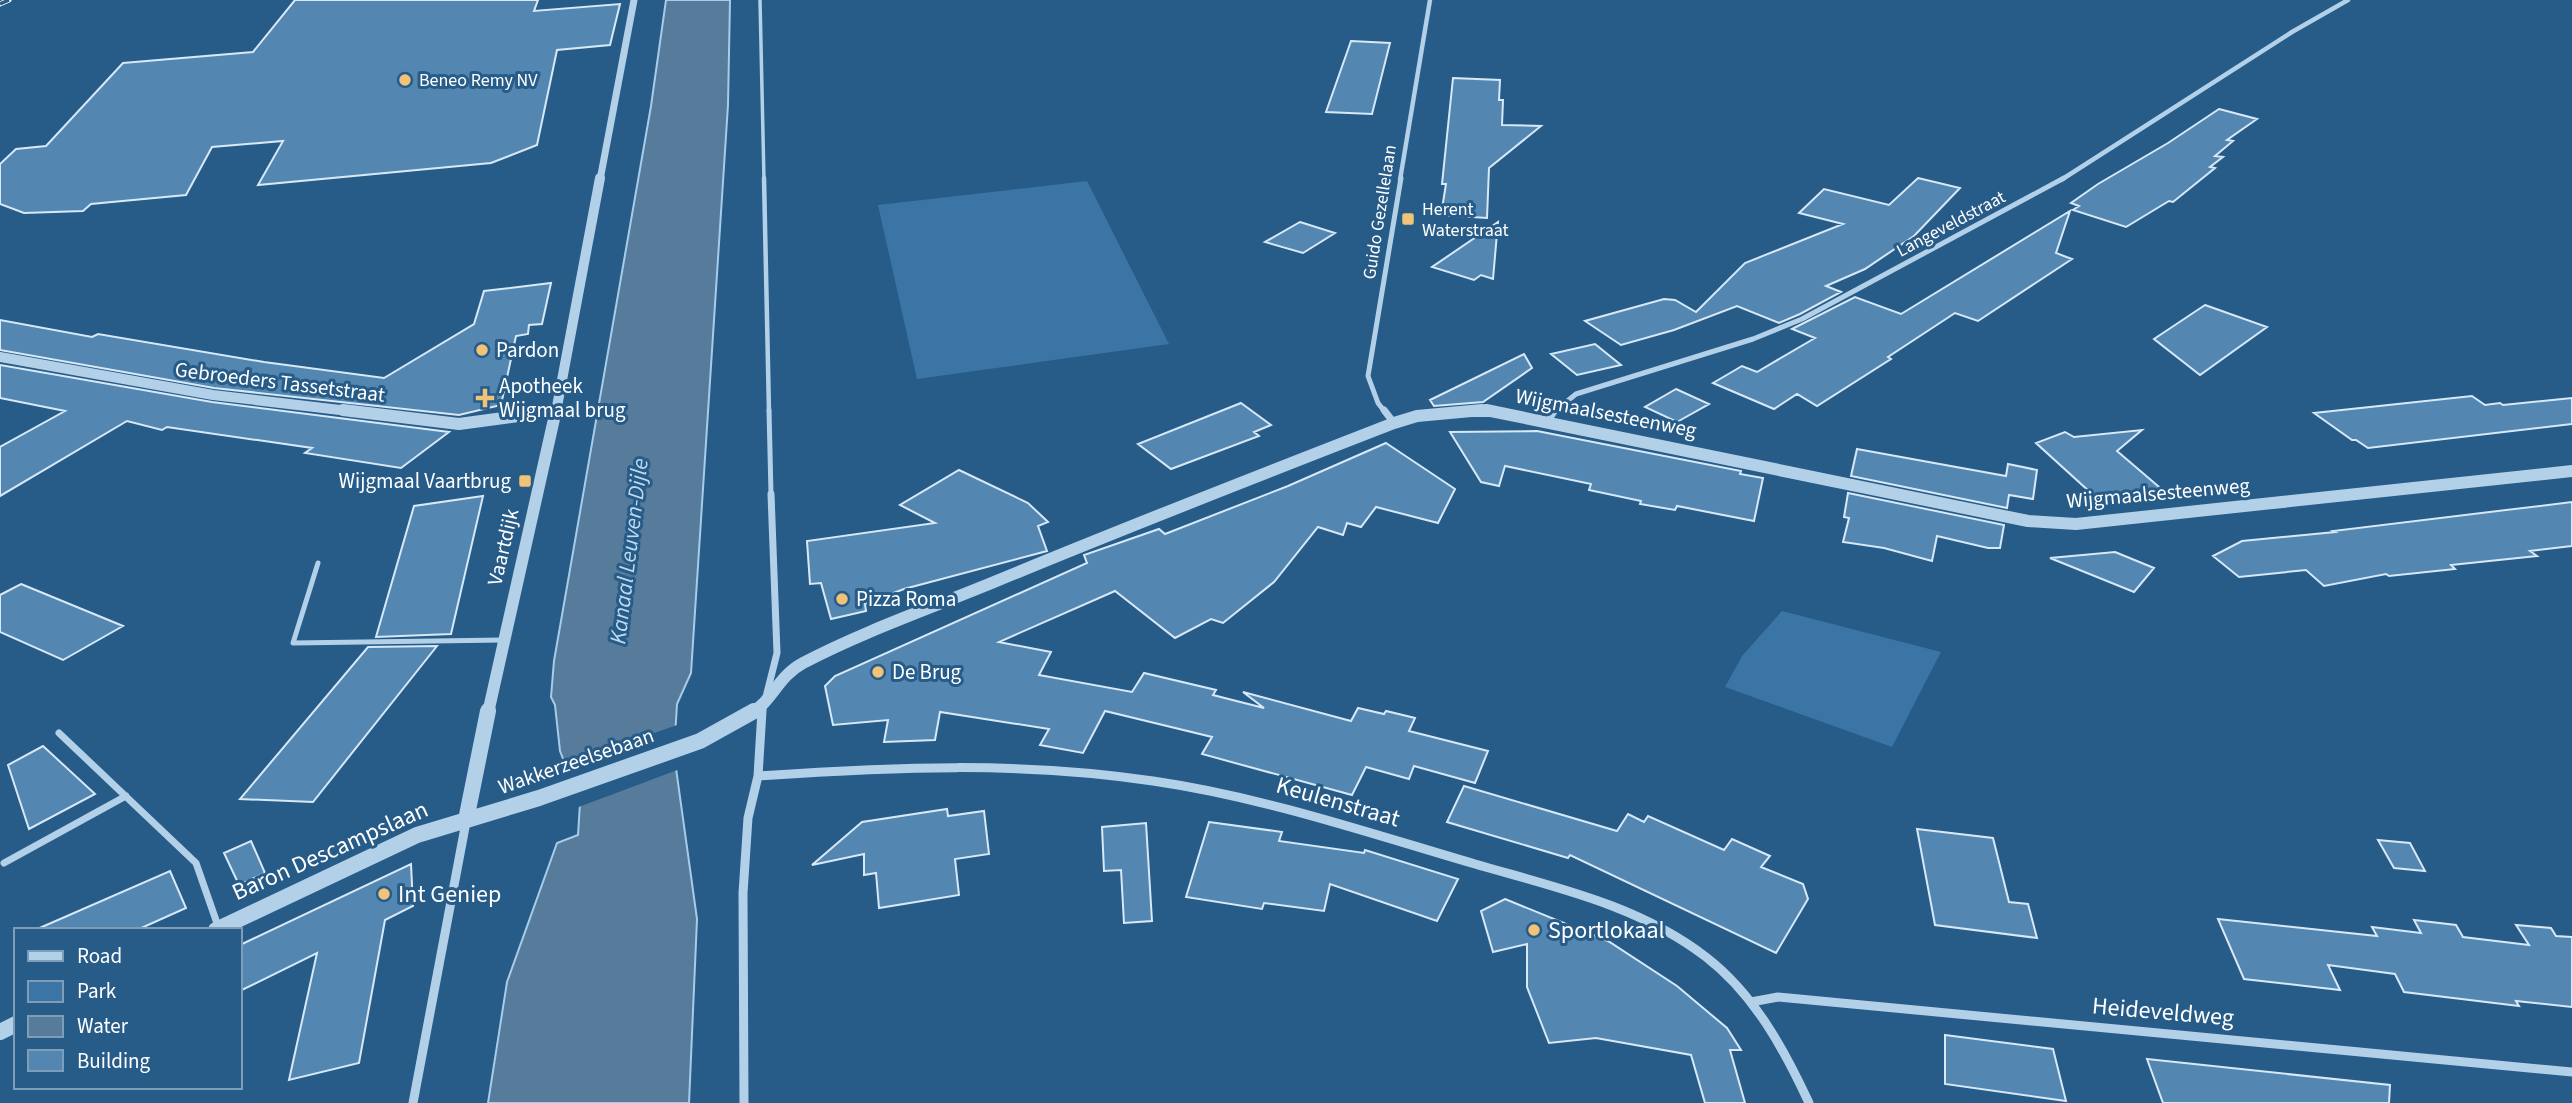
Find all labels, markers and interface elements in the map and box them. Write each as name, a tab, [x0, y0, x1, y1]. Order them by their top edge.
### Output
place label: Beneo Remy NV	[419, 68, 538, 93]
marker: Beneo Remy NV	[397, 72, 413, 88]
street label: Guido Gezellelaan	[1357, 143, 1403, 281]
street label: Langeveldstraat	[1892, 185, 2010, 263]
place label: Herent Waterstraat	[1422, 197, 1509, 243]
marker: Herent Waterstraat	[1400, 211, 1416, 227]
place label: Pardon	[496, 335, 559, 365]
marker: Pardon	[474, 342, 490, 358]
street label: Gebroeders Tassetstraat	[173, 354, 387, 410]
place label: Apotheek Wijgmaal brug	[499, 371, 626, 425]
street label: Wijgmaalsesteenweg	[1513, 381, 1700, 445]
marker: Apotheek Wijgmaal brug	[477, 390, 493, 406]
water label: Kanaal Leuven-Dijle	[601, 456, 657, 646]
place label: Wijgmaal Vaartbrug	[339, 466, 511, 496]
street label: Wijgmaalsesteenweg	[2065, 470, 2251, 516]
marker: Wijgmaal Vaartbrug	[517, 473, 533, 489]
street label: Vaartdijk	[480, 505, 527, 588]
place label: Pizza Roma	[856, 584, 956, 614]
marker: Pizza Roma	[834, 591, 850, 607]
place label: De Brug	[892, 657, 962, 687]
marker: De Brug	[870, 664, 886, 680]
street label: Wakkerzeelsebaan	[494, 720, 658, 802]
street label: Keulenstraat	[1272, 768, 1404, 836]
street label: Baron Descampslaan	[226, 792, 434, 910]
place label: Int Geniep	[398, 877, 501, 912]
marker: Int Geniep	[376, 886, 392, 902]
place label: Sportlokaal	[1548, 913, 1665, 948]
marker: Sportlokaal	[1526, 922, 1542, 938]
legend	[14, 928, 242, 1089]
text: Road	[77, 941, 122, 971]
text: Park	[77, 976, 117, 1006]
street label: Heideveldweg	[2091, 988, 2235, 1036]
text: Water	[77, 1011, 129, 1041]
text: Building	[77, 1046, 151, 1076]

